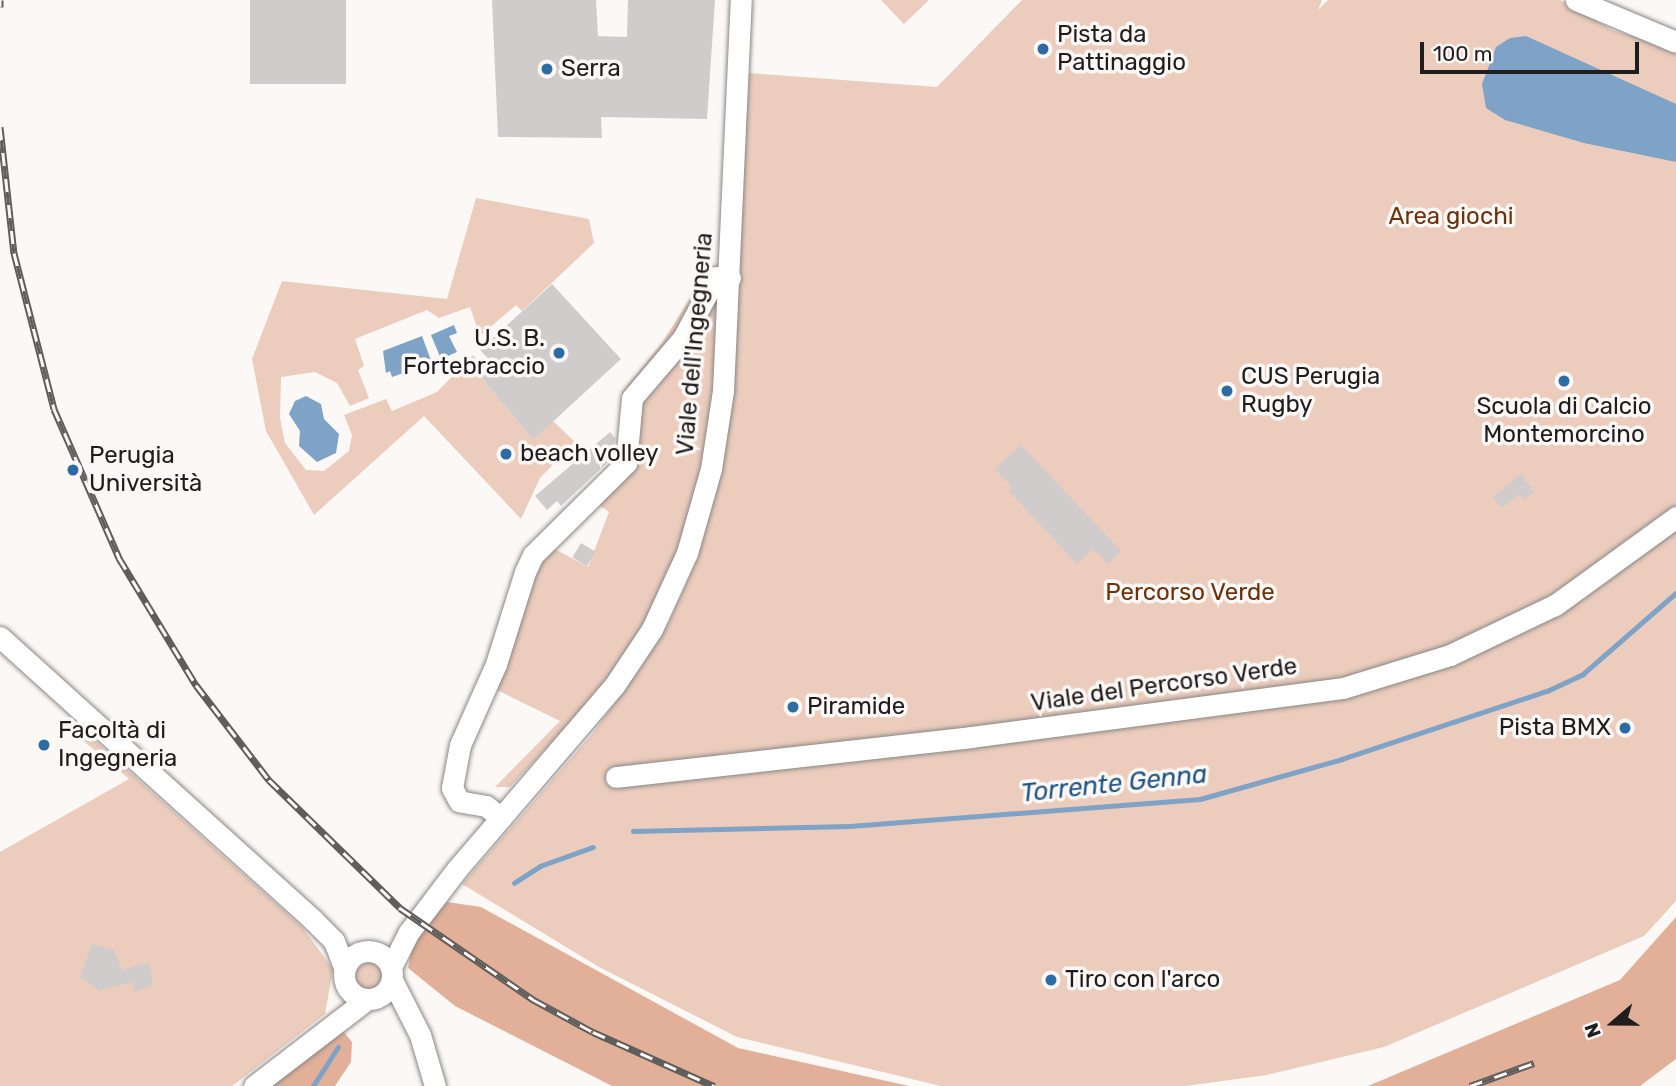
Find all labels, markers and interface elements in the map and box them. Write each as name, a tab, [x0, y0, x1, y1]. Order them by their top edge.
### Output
place label: Pista da Pattinaggio	[1057, 21, 1186, 77]
scale bar	[1424, 28, 1643, 72]
marker: Pista da Pattinaggio	[1035, 41, 1051, 57]
text: 100 m	[1433, 41, 1492, 66]
place label: Serra	[561, 55, 621, 83]
marker: Serra	[539, 61, 555, 77]
park label: Area giochi	[1388, 203, 1514, 231]
street label: Viale dell'Ingegneria	[671, 231, 719, 457]
place label: U.S. B. Fortebraccio	[403, 325, 545, 381]
marker: U.S. B. Fortebraccio	[551, 345, 567, 361]
place label: CUS Perugia Rugby	[1241, 363, 1380, 419]
marker: Scuola di Calcio Montemorcino	[1556, 373, 1572, 389]
marker: CUS Perugia Rugby	[1219, 383, 1235, 399]
place label: Scuola di Calcio Montemorcino	[1476, 393, 1652, 449]
place label: beach volley	[520, 440, 659, 468]
place label: Perugia Università	[89, 442, 202, 498]
marker: beach volley	[498, 446, 514, 462]
marker: Perugia Università	[63, 460, 83, 480]
park label: Percorso Verde	[1105, 579, 1275, 607]
street label: Viale del Percorso Verde	[1029, 652, 1299, 718]
place label: Piramide	[807, 693, 905, 721]
marker: Piramide	[785, 699, 801, 715]
place label: Pista BMX	[1499, 714, 1611, 742]
place label: Facoltà di Ingegneria	[58, 717, 177, 773]
marker: Pista BMX	[1617, 720, 1633, 736]
marker: Facoltà di Ingegneria	[36, 737, 52, 753]
water label: Torrente Genna	[1019, 759, 1209, 809]
place label: Tiro con l'arco	[1065, 966, 1220, 994]
marker: Tiro con l'arco	[1043, 972, 1059, 988]
north arrow	[1578, 988, 1648, 1058]
text: N	[1580, 1020, 1606, 1041]

